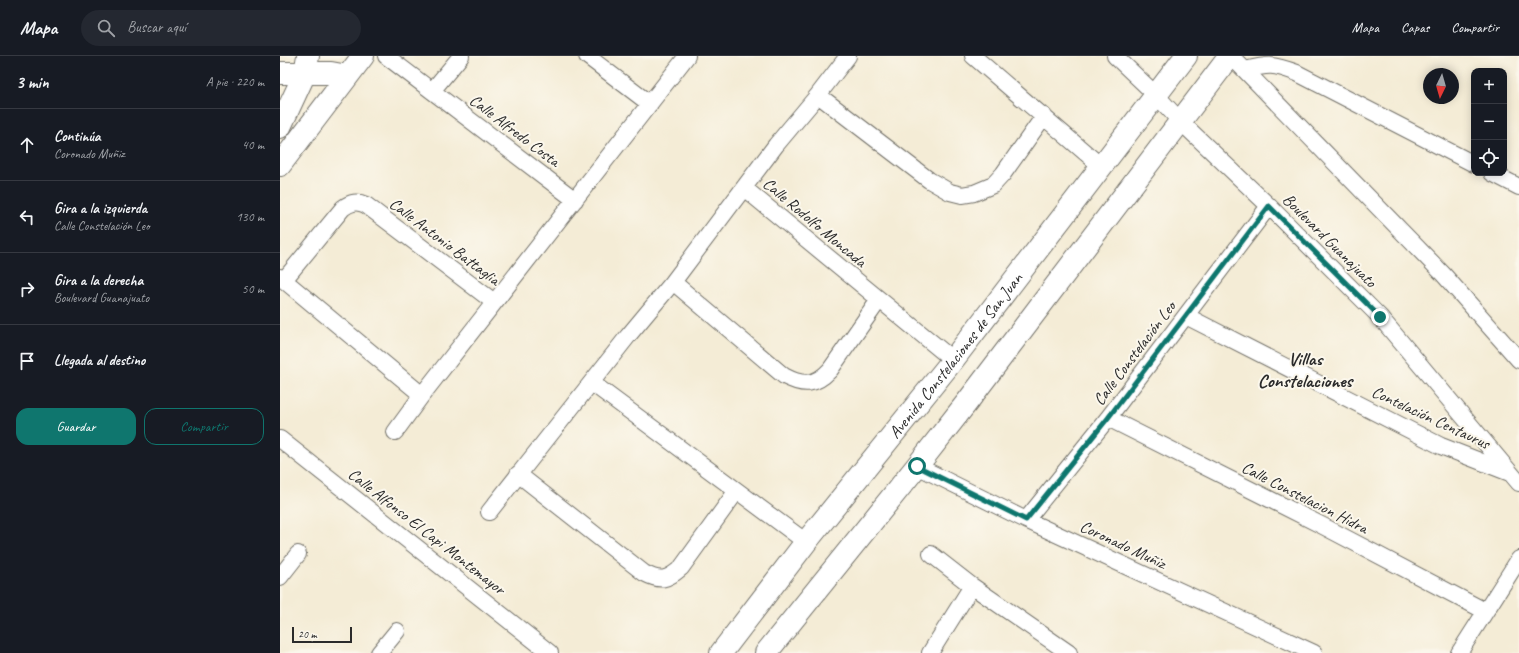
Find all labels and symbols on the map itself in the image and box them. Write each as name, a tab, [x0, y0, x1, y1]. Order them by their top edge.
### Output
north arrow	[1423, 68, 1459, 104]
street label: Calle Alfredo Costa	[465, 89, 566, 173]
street label: Calle Rodolfo Moncada	[759, 173, 872, 273]
street label: Boulevard Guanajuato	[1278, 189, 1382, 292]
street label: Calle Antonio Battaglia	[385, 193, 506, 291]
street label: Avenida Constelaciones de San Juan	[884, 267, 1028, 443]
street label: Calle Constelación Leo	[1088, 295, 1182, 410]
route end	[1371, 308, 1389, 326]
district label: Villas Constelaciones	[1258, 347, 1355, 393]
street label: Contelación Centaurus	[1368, 381, 1494, 454]
route start	[908, 457, 926, 475]
street label: Calle Constelacion Hidra	[1238, 457, 1373, 539]
street label: Calle Alfonso El Capi Montemayor	[344, 464, 511, 600]
street label: Coronado Muñiz	[1077, 515, 1171, 574]
scale bar	[292, 625, 352, 644]

